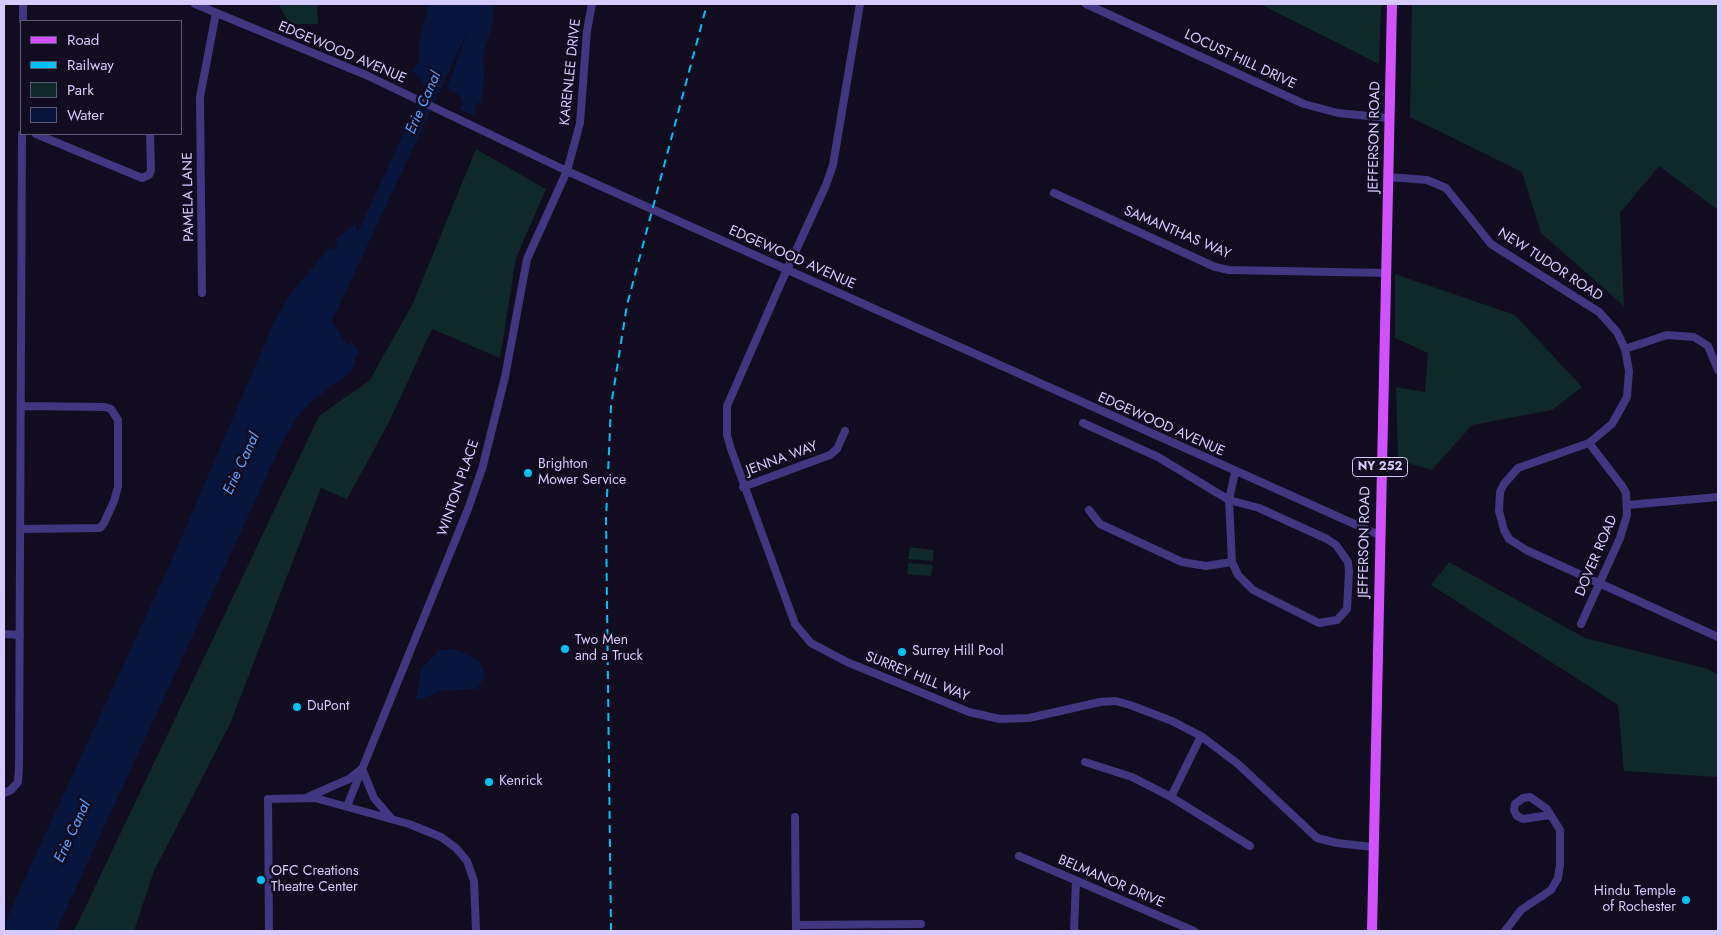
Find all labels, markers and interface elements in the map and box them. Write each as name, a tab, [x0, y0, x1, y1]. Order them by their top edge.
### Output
street label: EDGEWOOD AVENUE	[276, 18, 408, 88]
street label: KARENLEE DRIVE	[557, 18, 585, 126]
legend	[20, 20, 182, 135]
street label: LOCUST HILL DRIVE	[1181, 27, 1299, 93]
text: Road	[67, 29, 99, 51]
text: Railway	[67, 54, 114, 76]
water label: Erie Canal	[402, 69, 446, 137]
text: Park	[67, 79, 94, 101]
street label: JEFFERSON ROAD	[1366, 81, 1384, 193]
text: Water	[67, 104, 104, 126]
street label: PAMELA LANE	[180, 152, 198, 242]
street label: SAMANTHAS WAY	[1121, 203, 1233, 263]
street label: EDGEWOOD AVENUE	[726, 222, 858, 294]
street label: NEW TUDOR ROAD	[1494, 225, 1606, 305]
street label: EDGEWOOD AVENUE	[1095, 389, 1227, 461]
water label: Erie Canal	[220, 430, 264, 498]
street label: WINTON PLACE	[435, 438, 483, 538]
street label: JENNA WAY	[744, 438, 820, 480]
place label: Brighton Mower Service	[538, 457, 626, 490]
road number: NY 252	[1352, 458, 1408, 477]
marker: Brighton Mower Service	[522, 467, 534, 479]
street label: JEFFERSON ROAD	[1356, 486, 1374, 598]
street label: DOVER ROAD	[1572, 513, 1622, 599]
place label: Two Men and a Truck	[575, 633, 643, 666]
marker: Two Men and a Truck	[559, 643, 571, 655]
place label: Surrey Hill Pool	[912, 644, 1004, 660]
marker: Surrey Hill Pool	[896, 646, 908, 658]
street label: SURREY HILL WAY	[863, 648, 971, 706]
place label: DuPont	[307, 699, 349, 715]
marker: DuPont	[291, 701, 303, 713]
place label: Kenrick	[499, 774, 542, 790]
marker: Kenrick	[483, 776, 495, 788]
water label: Erie Canal	[51, 798, 95, 866]
street label: BELMANOR DRIVE	[1055, 852, 1167, 912]
place label: OFC Creations Theatre Center	[271, 864, 359, 896]
marker: OFC Creations Theatre Center	[255, 874, 267, 886]
place label: Hindu Temple of Rochester	[1594, 884, 1676, 916]
marker: Hindu Temple of Rochester	[1680, 894, 1692, 906]

